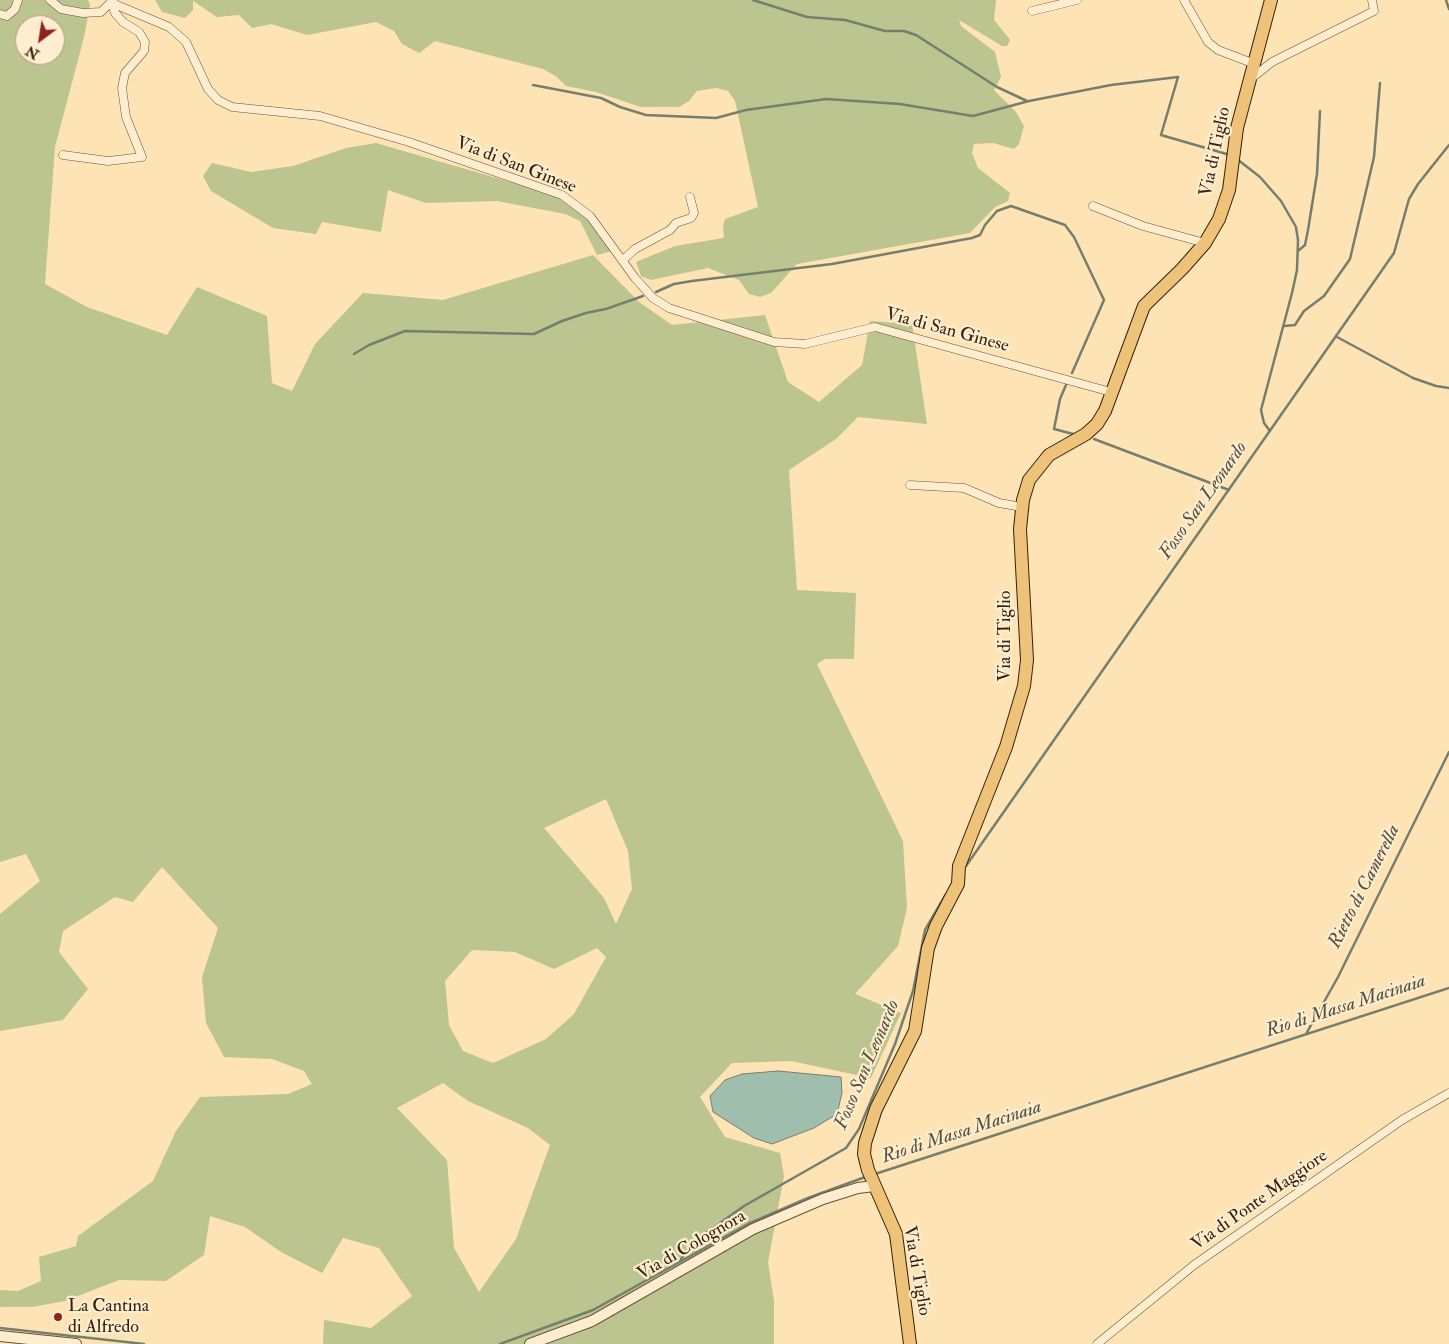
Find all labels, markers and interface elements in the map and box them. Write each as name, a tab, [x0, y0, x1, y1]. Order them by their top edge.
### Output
north arrow	[15, 15, 65, 65]
text: N	[23, 42, 42, 63]
street label: Via di Tiglio	[1196, 105, 1236, 199]
street label: Via di San Ginese	[453, 133, 579, 199]
street label: Via di San Ginese	[883, 304, 1011, 358]
water label: Fosso San Leonardo	[1155, 438, 1253, 564]
street label: Via di Tiglio	[995, 591, 1017, 681]
water label: Rietto di Camerella	[1324, 822, 1406, 952]
water label: Rio di Massa Macinaia	[1263, 970, 1429, 1044]
water label: Fosso San Leonardo	[831, 997, 905, 1133]
water label: Rio di Massa Macinaia	[879, 1096, 1045, 1170]
street label: Via di Ponte Maggiore	[1188, 1146, 1332, 1256]
street label: Via di Colognora	[634, 1206, 750, 1286]
street label: Via di Tiglio	[897, 1224, 935, 1318]
place label: La Cantina di Alfredo	[68, 1296, 149, 1338]
marker: La Cantina di Alfredo	[52, 1311, 64, 1323]

